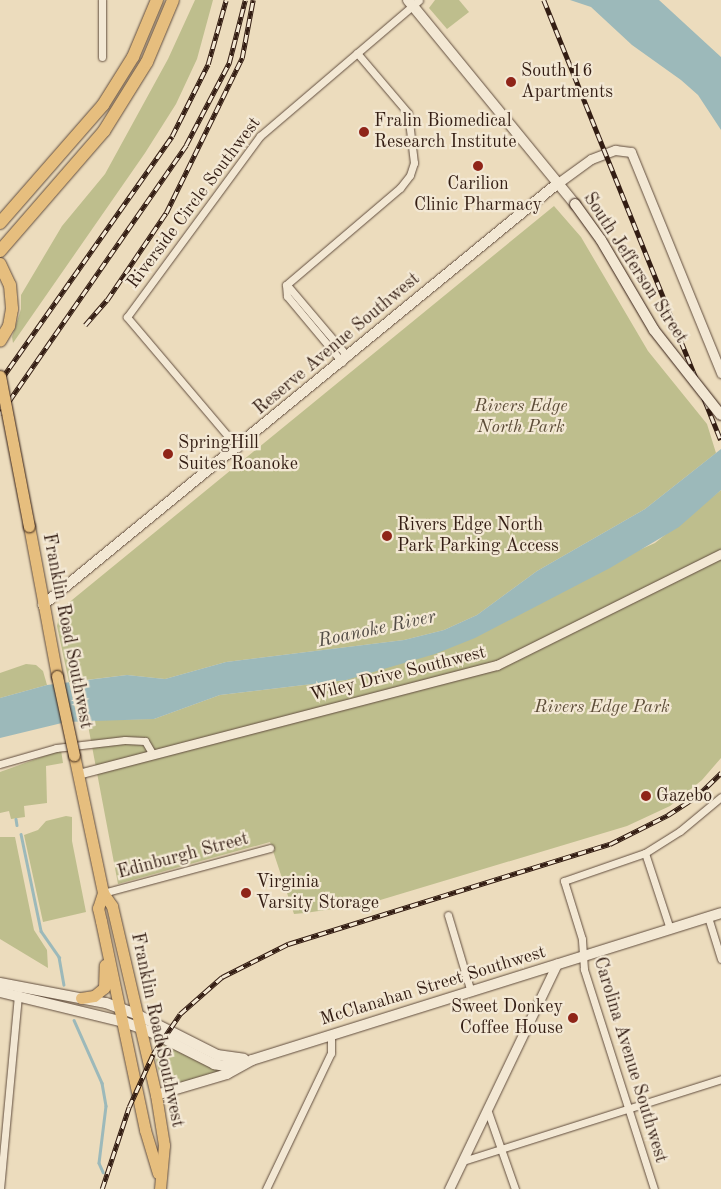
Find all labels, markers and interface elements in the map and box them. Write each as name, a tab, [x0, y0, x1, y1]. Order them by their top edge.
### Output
place label: South 16 Apartments	[521, 61, 613, 104]
marker: South 16 Apartments	[505, 76, 517, 88]
place label: Fralin Biomedical Research Institute	[374, 111, 516, 154]
street label: Riverside Circle Southwest	[122, 113, 266, 293]
marker: Fralin Biomedical Research Institute	[358, 126, 370, 138]
marker: Carilion Clinic Pharmacy	[472, 160, 484, 172]
place label: Carilion Clinic Pharmacy	[414, 174, 542, 216]
street label: South Jefferson Street	[578, 188, 692, 348]
street label: Reserve Avenue Southwest	[250, 268, 424, 420]
park label: Rivers Edge North Park	[474, 396, 568, 438]
place label: SpringHill Suites Roanoke	[178, 433, 298, 476]
marker: SpringHill Suites Roanoke	[162, 448, 174, 460]
place label: Rivers Edge North Park Parking Access	[397, 515, 559, 558]
marker: Rivers Edge North Park Parking Access	[381, 530, 393, 542]
street label: Franklin Road Southwest	[37, 532, 97, 730]
water label: Roanoke River	[316, 606, 438, 654]
street label: Wiley Drive Southwest	[308, 642, 488, 706]
park label: Rivers Edge Park	[534, 696, 670, 718]
place label: Gazebo	[656, 785, 712, 807]
marker: Gazebo	[640, 790, 652, 802]
street label: Edinburgh Street	[115, 828, 251, 884]
place label: Virginia Varsity Storage	[256, 872, 379, 914]
marker: Virginia Varsity Storage	[240, 887, 252, 899]
street label: Franklin Road Southwest	[126, 931, 188, 1129]
street label: McClanahan Street Southwest	[318, 941, 548, 1031]
street label: Carolina Avenue Southwest	[588, 954, 672, 1166]
place label: Sweet Donkey Coffee House	[451, 997, 563, 1040]
marker: Sweet Donkey Coffee House	[567, 1012, 579, 1024]

